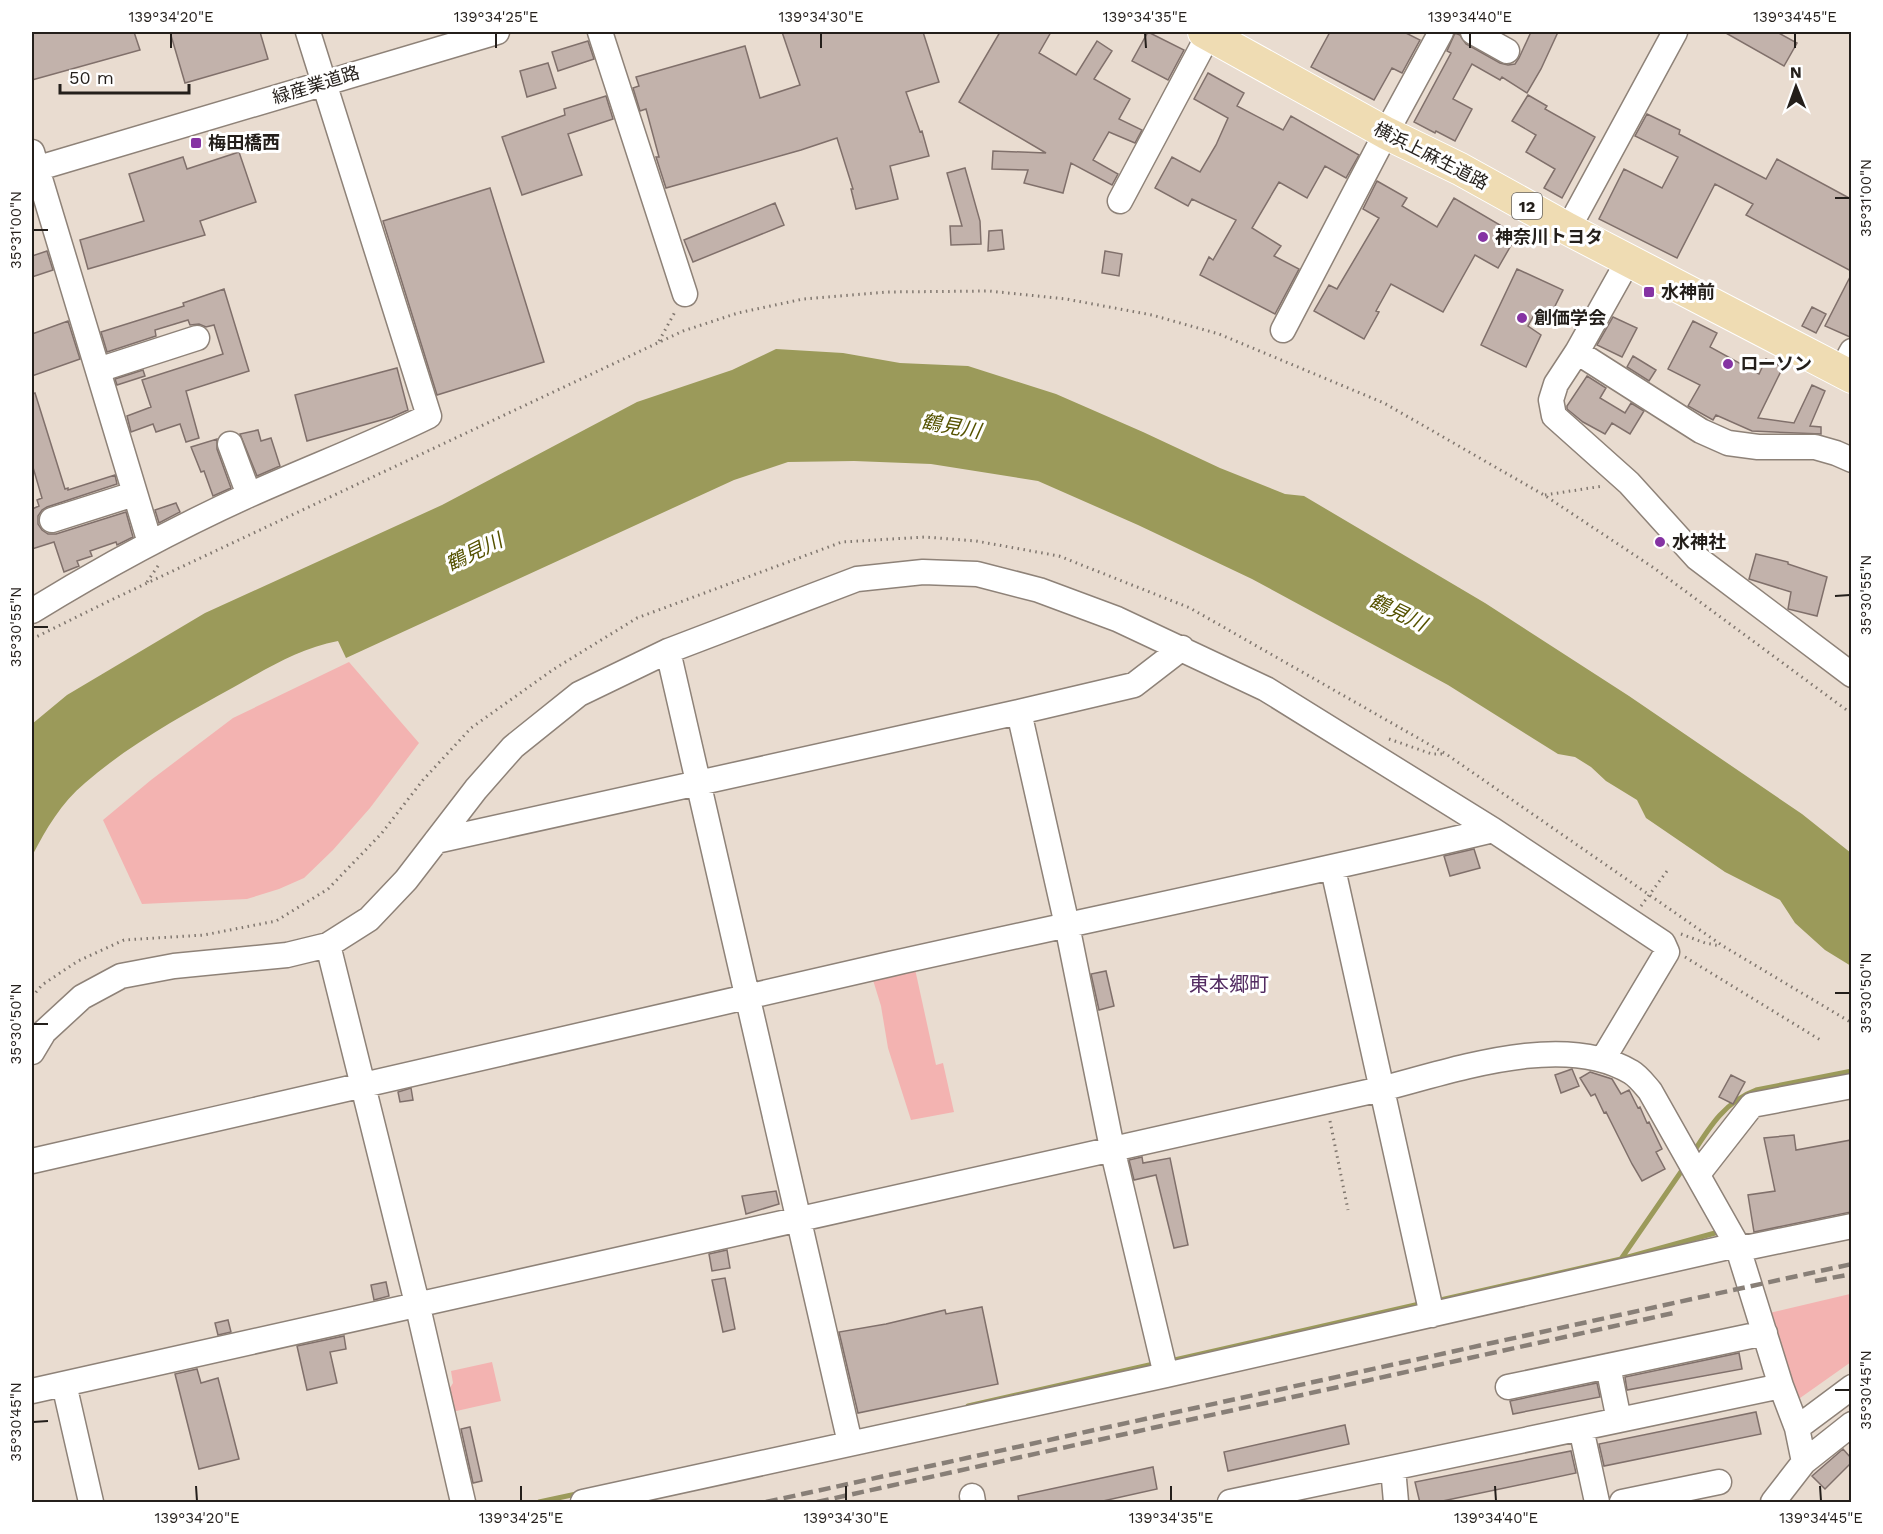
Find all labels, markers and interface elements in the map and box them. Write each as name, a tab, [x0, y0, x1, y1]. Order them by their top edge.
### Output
text: 139°34'20"E	[128, 8, 214, 26]
text: 139°34'25"E	[454, 8, 538, 26]
text: 139°34'30"E	[778, 8, 864, 26]
text: 139°34'35"E	[1103, 8, 1187, 26]
text: 139°34'40"E	[1428, 8, 1512, 26]
text: 139°34'45"E	[1753, 8, 1837, 26]
scale bar	[60, 57, 189, 95]
north arrow	[1766, 57, 1826, 117]
street label: 緑産業道路	[270, 61, 362, 108]
text: N	[1790, 63, 1802, 82]
text: 50 m	[69, 67, 114, 88]
street label: 横浜上麻生道路	[1370, 118, 1492, 194]
place label: 梅田橋西	[208, 132, 280, 153]
marker: 梅田橋西	[189, 136, 203, 150]
text: 35°31'00"N	[1857, 159, 1875, 237]
text: 35°31'00"N	[7, 191, 25, 269]
road number: 12	[1512, 193, 1542, 219]
place label: 神奈川トヨタ	[1495, 226, 1603, 247]
marker: 神奈川トヨタ	[1476, 230, 1490, 244]
place label: 水神前	[1661, 281, 1715, 302]
marker: 水神前	[1642, 285, 1656, 299]
place label: 創価学会	[1534, 307, 1606, 328]
marker: 創価学会	[1515, 311, 1529, 325]
place label: ローソン	[1740, 353, 1812, 374]
marker: ローソン	[1721, 357, 1735, 371]
water label: 鶴見川	[919, 409, 985, 443]
water label: 鶴見川	[442, 527, 508, 576]
place label: 水神社	[1672, 531, 1726, 552]
marker: 水神社	[1653, 535, 1667, 549]
text: 35°30'55"N	[1857, 555, 1875, 635]
text: 35°30'55"N	[7, 587, 25, 667]
water label: 鶴見川	[1366, 588, 1432, 637]
text: 35°30'50"N	[1857, 952, 1875, 1034]
district label: 東本郷町	[1189, 972, 1269, 996]
text: 35°30'50"N	[7, 983, 25, 1065]
text: 35°30'45"N	[1857, 1350, 1875, 1430]
text: 35°30'45"N	[7, 1382, 25, 1462]
text: 139°34'20"E	[154, 1509, 240, 1527]
text: 139°34'25"E	[479, 1509, 563, 1527]
text: 139°34'30"E	[803, 1509, 889, 1527]
text: 139°34'35"E	[1129, 1509, 1213, 1527]
text: 139°34'40"E	[1454, 1509, 1538, 1527]
text: 139°34'45"E	[1779, 1509, 1863, 1527]

